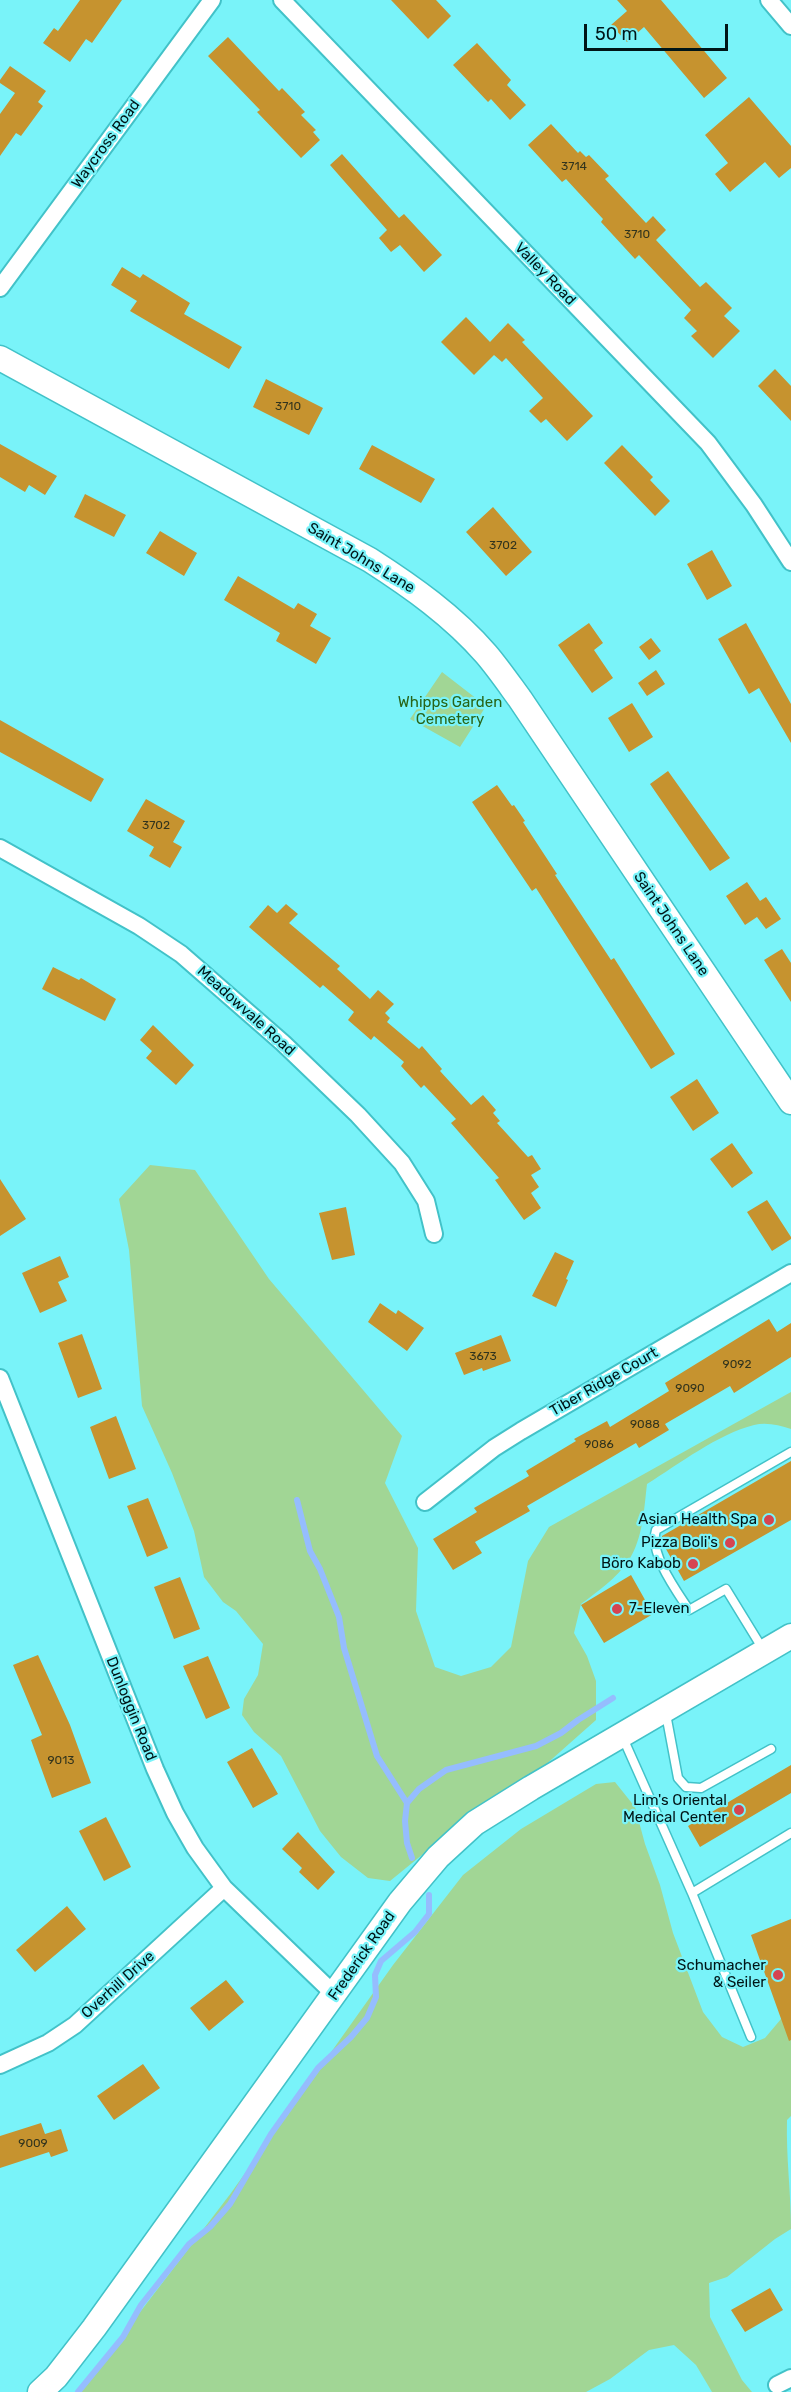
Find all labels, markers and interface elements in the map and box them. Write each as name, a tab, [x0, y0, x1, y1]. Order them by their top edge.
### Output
scale bar	[587, 12, 731, 50]
text: 50 m	[595, 23, 638, 45]
street label: Waycross Road	[68, 96, 144, 192]
house number: 3714	[561, 160, 587, 174]
house number: 3710	[624, 228, 650, 242]
street label: Valley Road	[511, 239, 579, 309]
house number: 3710	[275, 400, 301, 414]
street label: Saint Johns Lane	[304, 519, 418, 597]
house number: 3702	[489, 539, 517, 553]
park label: Whipps Garden Cemetery	[398, 694, 502, 729]
house number: 3702	[142, 819, 170, 833]
street label: Saint Johns Lane	[630, 869, 712, 979]
street label: Meadowvale Road	[193, 962, 299, 1060]
street label: Tiber Ridge Court	[547, 1344, 661, 1420]
house number: 3673	[469, 1350, 497, 1364]
house number: 9092	[723, 1358, 751, 1372]
house number: 9090	[675, 1382, 705, 1396]
house number: 9088	[630, 1418, 660, 1432]
house number: 9086	[584, 1438, 614, 1452]
place label: Asian Health Spa	[638, 1511, 757, 1529]
marker: Asian Health Spa	[762, 1513, 776, 1527]
place label: Pizza Boli's	[641, 1534, 718, 1552]
marker: Pizza Boli's	[723, 1536, 737, 1550]
place label: Böro Kabob	[601, 1555, 681, 1573]
marker: Böro Kabob	[686, 1557, 700, 1571]
place label: 7-Eleven	[629, 1600, 690, 1618]
marker: 7-Eleven	[610, 1602, 624, 1616]
street label: Dunloggin Road	[102, 1654, 160, 1764]
house number: 9013	[47, 1754, 75, 1768]
place label: Lim's Oriental Medical Center	[623, 1792, 727, 1827]
marker: Lim's Oriental Medical Center	[732, 1803, 746, 1817]
street label: Frederick Road	[325, 1908, 399, 2004]
street label: Overhill Drive	[78, 1947, 158, 2023]
place label: Schumacher & Seiler	[677, 1957, 766, 1992]
marker: Schumacher & Seiler	[771, 1968, 785, 1982]
house number: 9009	[18, 2137, 48, 2151]

